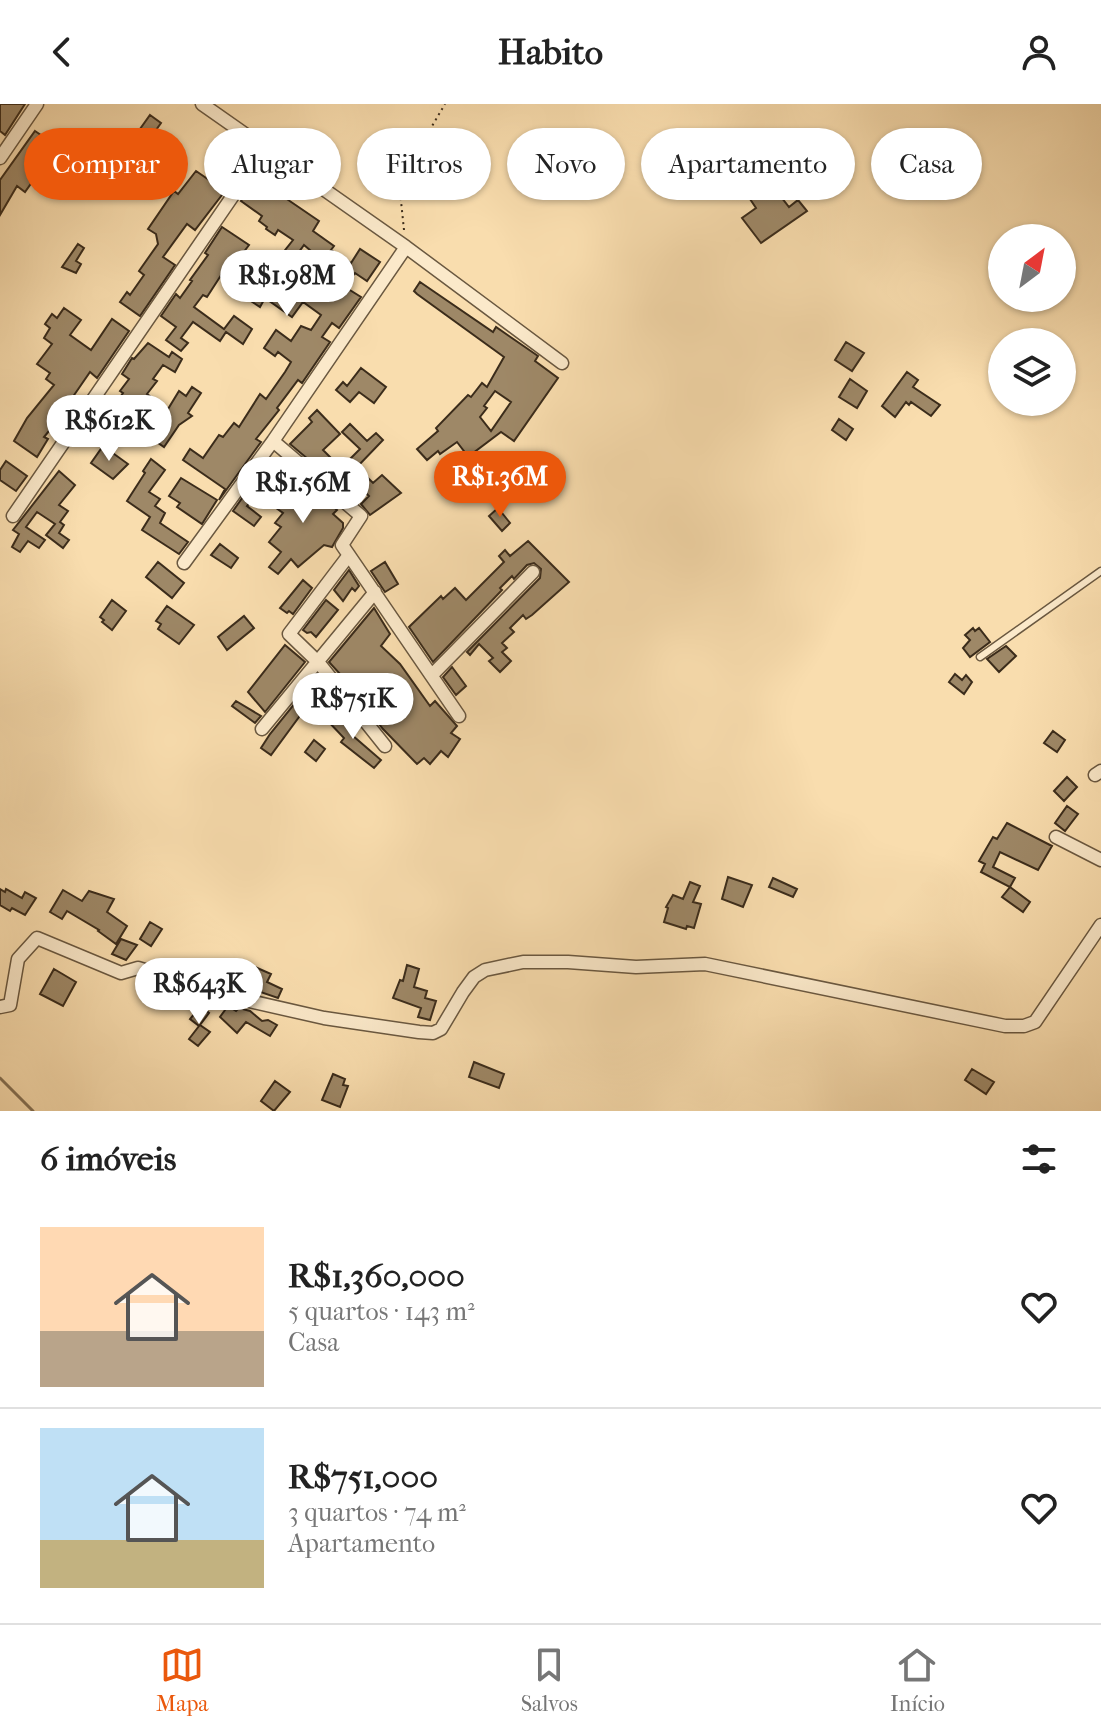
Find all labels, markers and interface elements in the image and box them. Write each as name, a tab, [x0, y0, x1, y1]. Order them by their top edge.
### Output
icon: back	[40, 30, 84, 74]
icon: person	[1017, 30, 1061, 74]
text: Habito	[498, 31, 603, 73]
chip: Comprar	[24, 128, 188, 200]
chip: Alugar	[204, 128, 341, 200]
chip: Filtros	[357, 128, 491, 200]
chip: Novo	[507, 128, 625, 200]
chip: Apartamento	[641, 128, 855, 200]
chip: Casa	[871, 128, 982, 200]
north arrow	[988, 224, 1076, 312]
map controls	[988, 224, 1076, 416]
pin: R$1.98M	[213, 250, 361, 318]
text: R$1.98M	[238, 260, 336, 291]
button: layers	[988, 328, 1076, 416]
pin: R$612K	[44, 395, 174, 463]
text: R$612K	[65, 405, 153, 436]
pin: R$1.36M	[426, 451, 574, 519]
pin: R$1.56M	[229, 457, 377, 525]
text: R$1.36M	[452, 461, 548, 492]
text: R$1.56M	[255, 467, 351, 498]
pin: R$751K	[288, 673, 418, 741]
text: R$751K	[310, 683, 396, 714]
pin: R$643K	[134, 958, 264, 1026]
text: R$643K	[153, 968, 245, 999]
icon: filters	[1017, 1137, 1061, 1181]
text: 6 imóveis	[40, 1139, 176, 1179]
text: R$1,360,000	[288, 1256, 465, 1296]
icon: home	[104, 1259, 200, 1355]
icon: heart	[1017, 1285, 1061, 1329]
text: 5 quartos · 143 m²	[288, 1296, 475, 1327]
text: Casa	[288, 1327, 339, 1358]
text: R$751,000	[288, 1457, 438, 1497]
icon: home	[104, 1460, 200, 1556]
icon: heart	[1017, 1486, 1061, 1530]
text: 3 quartos · 74 m²	[288, 1497, 466, 1528]
text: Apartamento	[288, 1528, 435, 1559]
tab: Mapa	[156, 1643, 209, 1717]
tab: Salvos	[521, 1643, 578, 1717]
tab: Início	[890, 1643, 945, 1717]

